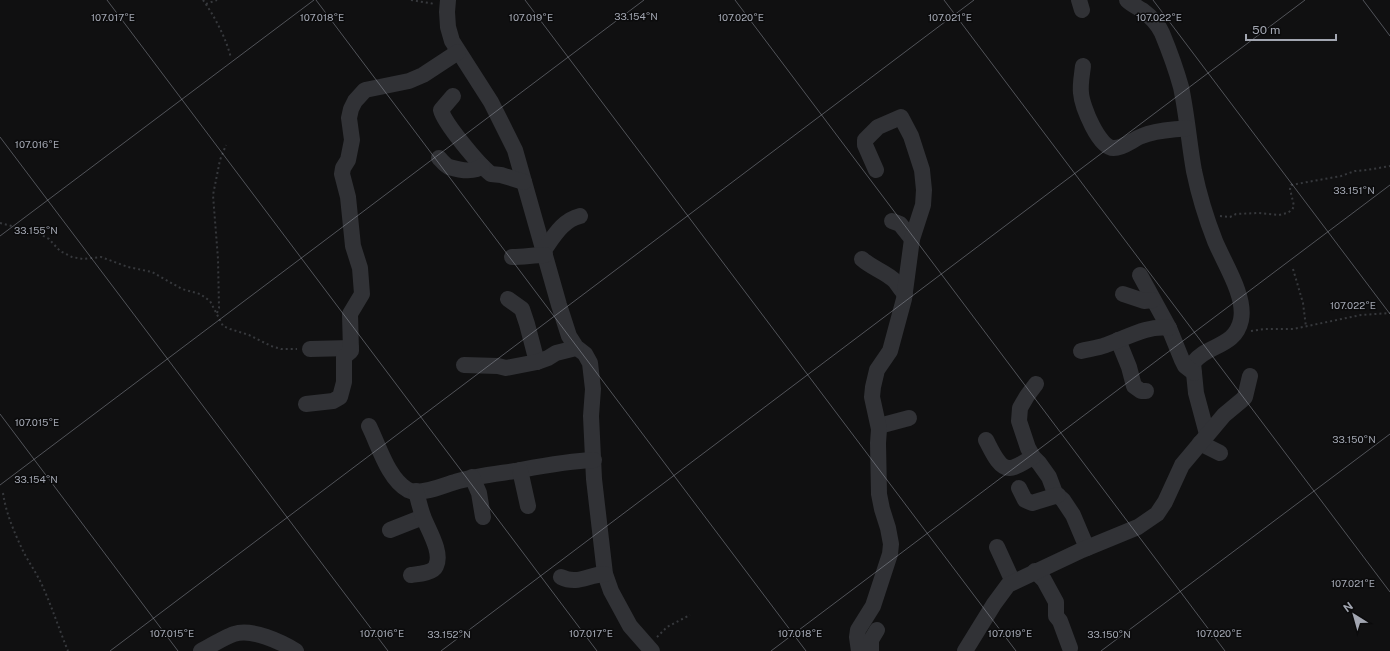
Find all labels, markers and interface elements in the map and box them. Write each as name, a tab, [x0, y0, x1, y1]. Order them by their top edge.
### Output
text: 33.154°N	[614, 10, 658, 22]
text: 107.017°E	[91, 11, 135, 23]
text: 107.018°E	[300, 11, 344, 23]
text: 107.019°E	[509, 11, 553, 23]
text: 107.020°E	[718, 11, 764, 23]
text: 107.021°E	[928, 11, 972, 23]
text: 107.022°E	[1136, 11, 1182, 23]
scale bar	[1246, 16, 1336, 42]
text: 50 m	[1252, 23, 1280, 37]
text: 107.016°E	[15, 138, 59, 150]
text: 33.151°N	[1333, 184, 1375, 196]
text: 33.155°N	[14, 224, 58, 236]
text: 107.022°E	[1330, 299, 1376, 311]
text: 107.015°E	[15, 416, 59, 428]
text: 33.150°N	[1332, 433, 1376, 445]
text: 33.154°N	[14, 473, 58, 485]
text: 107.021°E	[1331, 577, 1375, 589]
north arrow	[1334, 595, 1374, 635]
text: N	[1341, 600, 1355, 614]
text: 107.015°E	[150, 627, 194, 639]
text: 107.016°E	[360, 627, 404, 639]
text: 107.017°E	[569, 627, 613, 639]
text: 107.018°E	[778, 627, 822, 639]
text: 107.019°E	[988, 627, 1032, 639]
text: 107.020°E	[1196, 627, 1242, 639]
text: 33.152°N	[427, 628, 471, 640]
text: 33.150°N	[1087, 628, 1131, 640]

